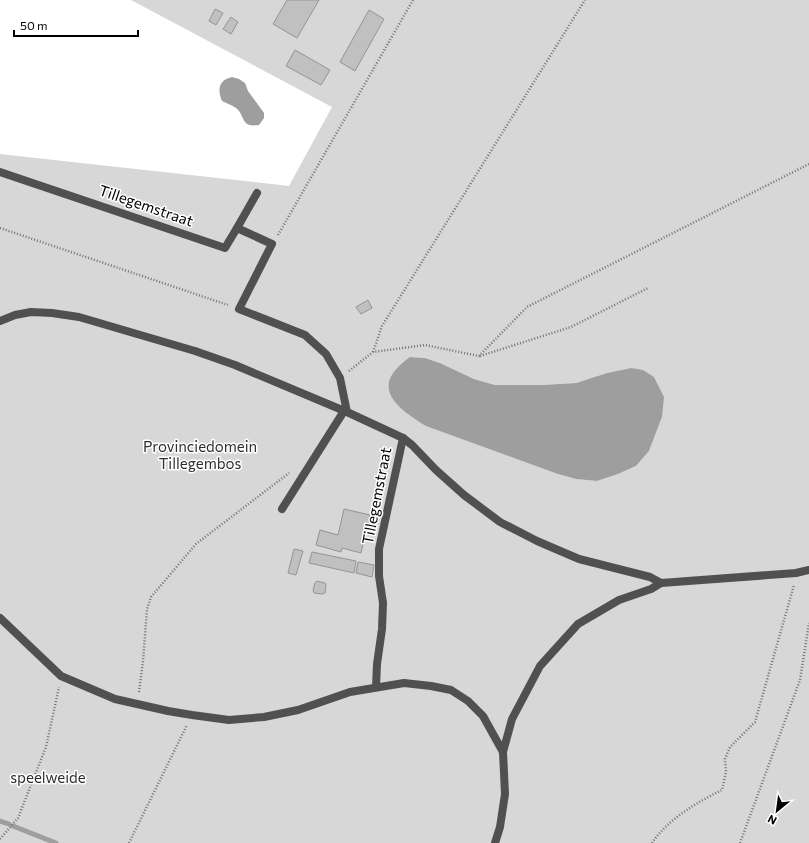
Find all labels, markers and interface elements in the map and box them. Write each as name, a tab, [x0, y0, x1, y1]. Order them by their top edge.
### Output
scale bar	[14, 12, 138, 38]
text: 50 m	[20, 18, 48, 32]
street label: Tillegemstraat	[97, 180, 196, 230]
park label: Provinciedomein Tillegembos	[143, 437, 257, 472]
street label: Tillegemstraat	[358, 446, 394, 546]
park label: speelweide	[10, 768, 86, 786]
north arrow	[757, 791, 797, 831]
text: N	[765, 812, 779, 828]

